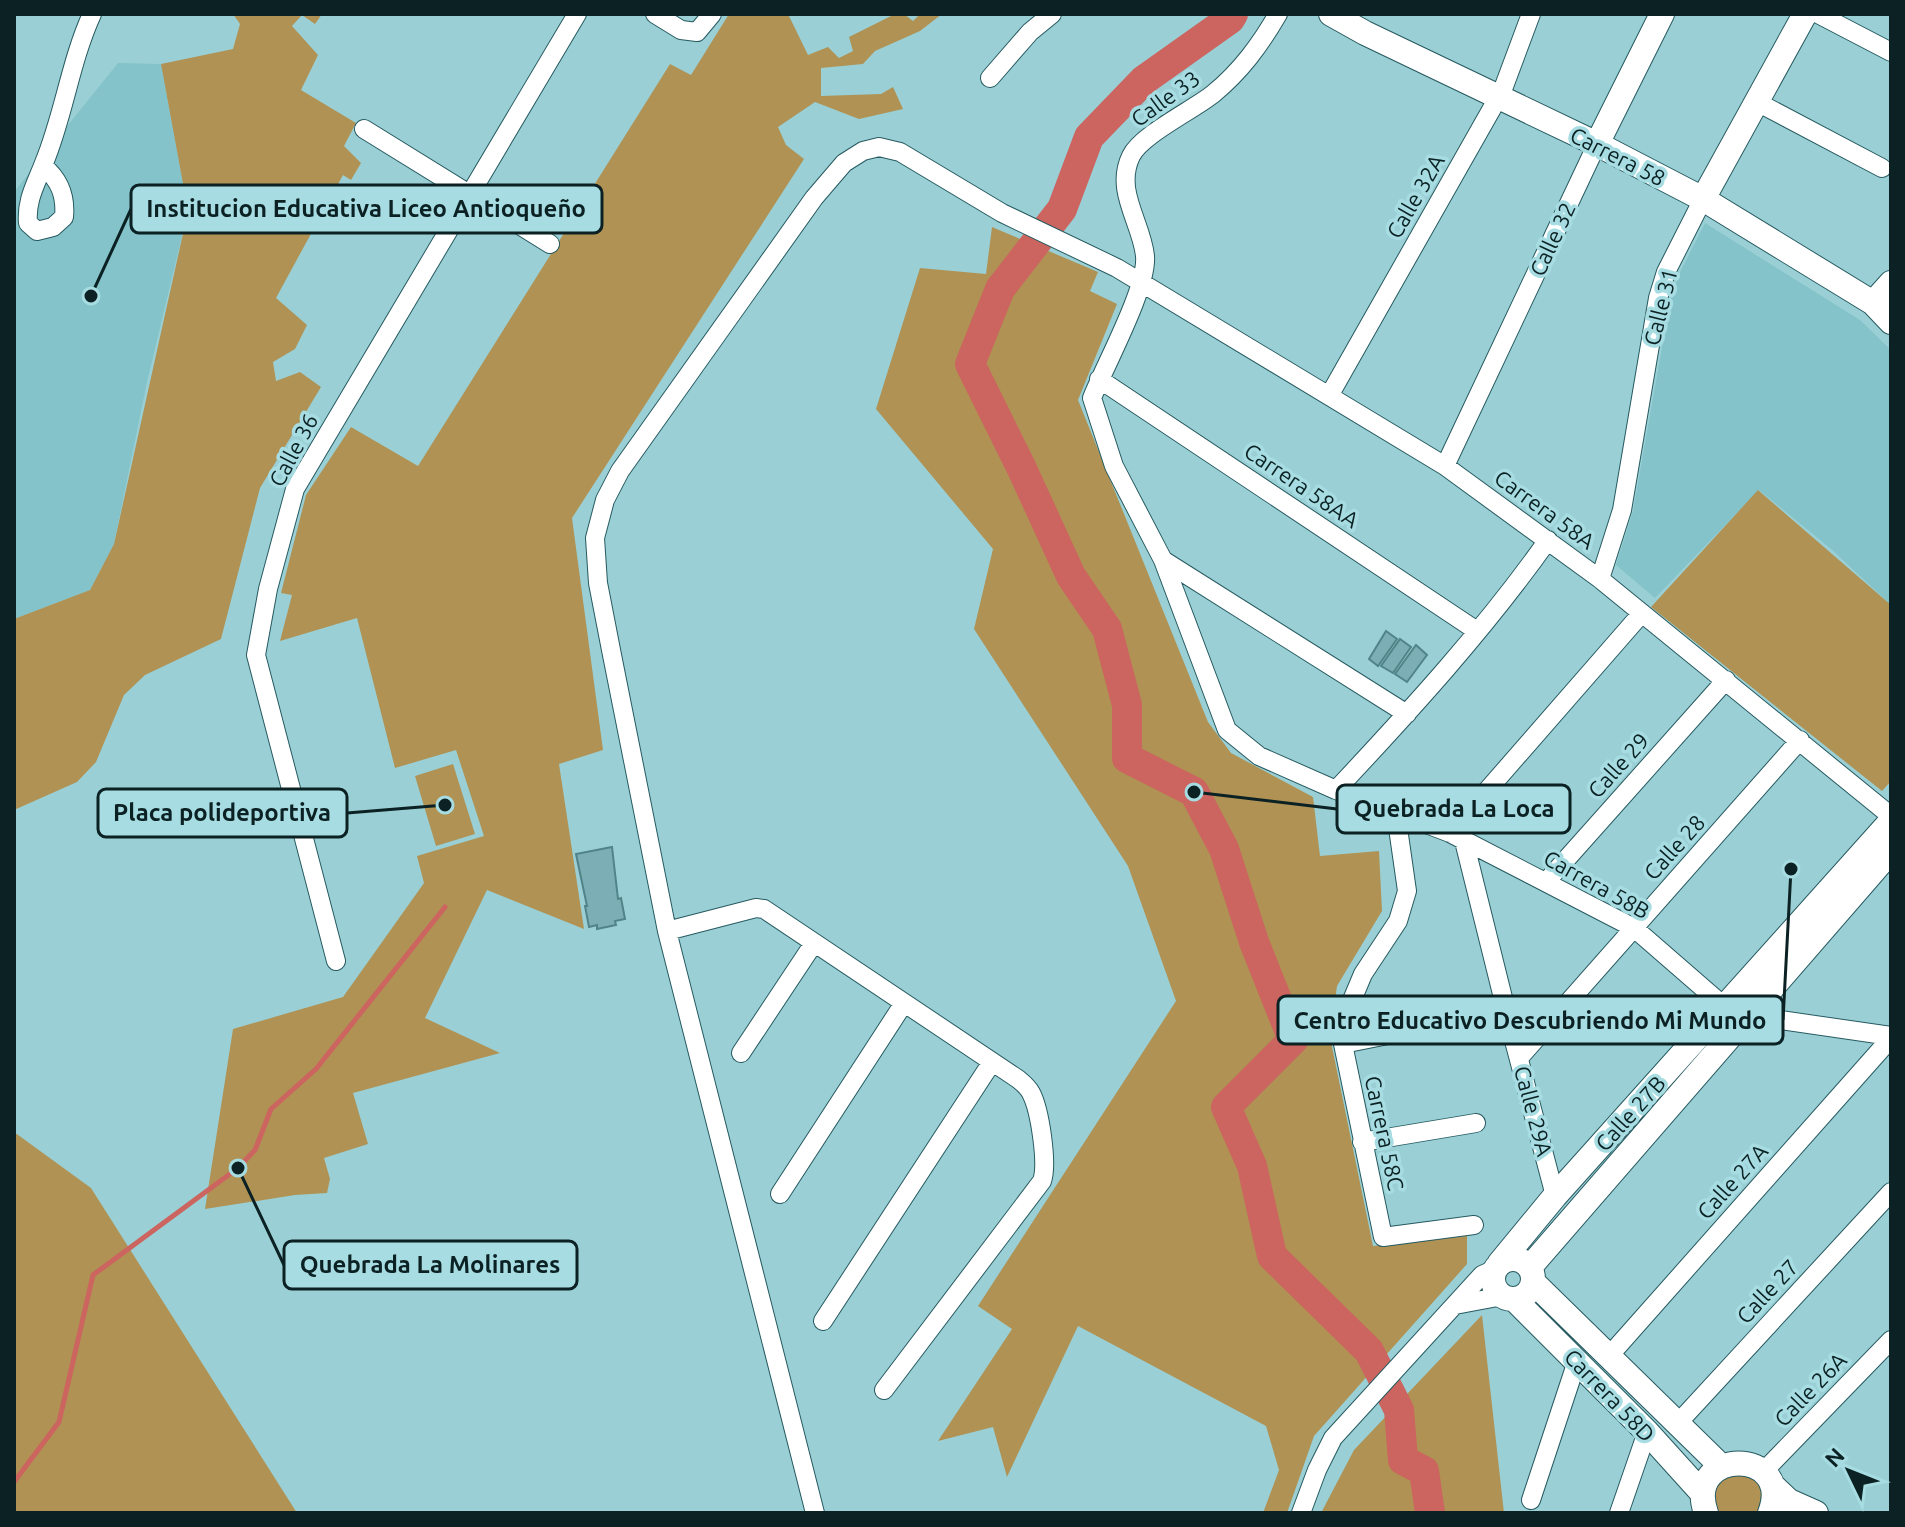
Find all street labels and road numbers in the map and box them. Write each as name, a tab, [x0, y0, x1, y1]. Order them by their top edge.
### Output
street label: Calle 33	[1126, 65, 1204, 131]
street label: Carrera 58	[1566, 121, 1670, 191]
street label: Calle 32A	[1381, 149, 1449, 242]
street label: Calle 32	[1524, 198, 1580, 280]
street label: Calle 31	[1638, 266, 1682, 348]
street label: Calle 36	[264, 410, 322, 490]
street label: Carrera 58AA	[1240, 438, 1364, 533]
street label: Carrera 58A	[1490, 464, 1600, 554]
street label: Calle 29	[1582, 728, 1654, 802]
street label: Calle 28	[1638, 810, 1710, 884]
street label: Carrera 58B	[1540, 845, 1654, 923]
street label: Calle 29A	[1510, 1063, 1558, 1160]
street label: Calle 27B	[1590, 1070, 1670, 1156]
street label: Carrera 58C	[1361, 1073, 1409, 1193]
street label: Calle 27A	[1692, 1138, 1773, 1224]
street label: Calle 27	[1731, 1254, 1803, 1328]
street label: Carrera 58D	[1560, 1344, 1660, 1446]
street label: Calle 26A	[1769, 1346, 1852, 1431]

